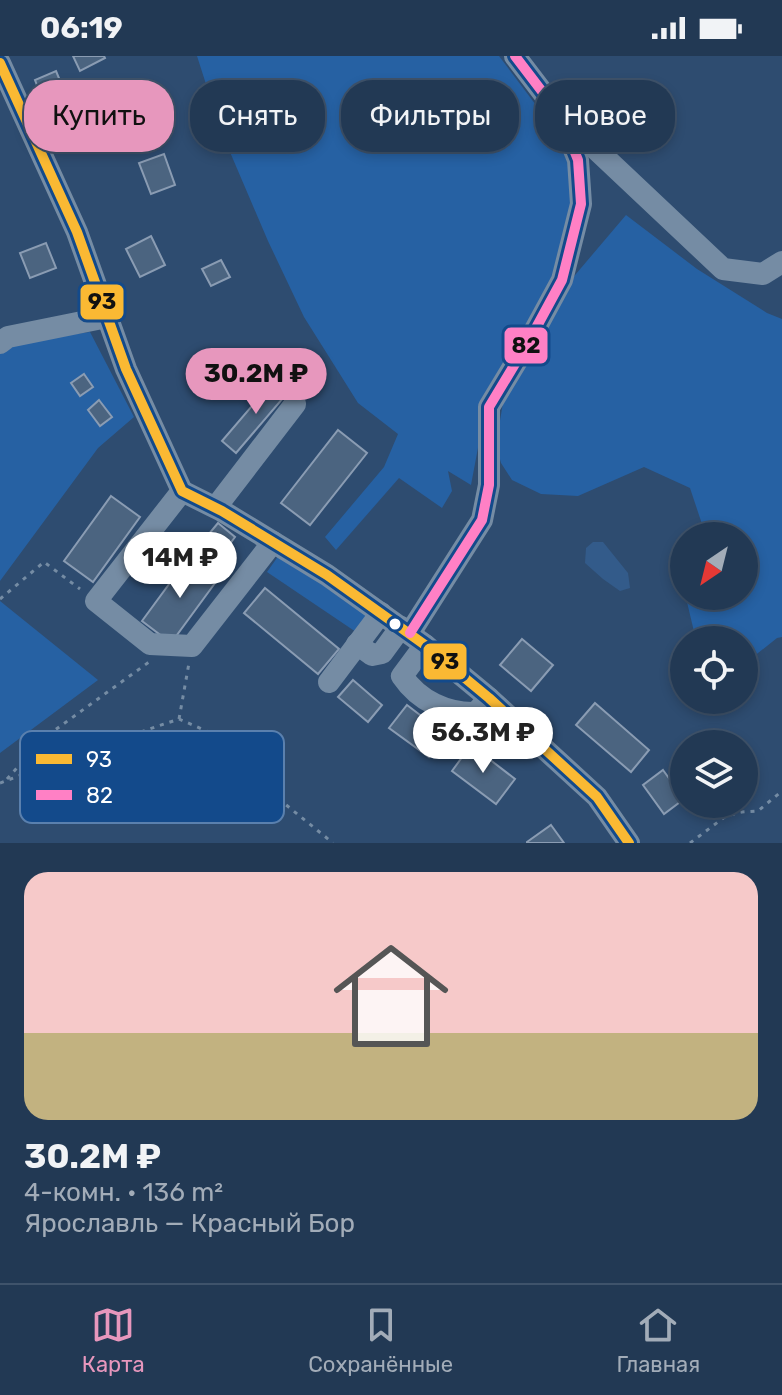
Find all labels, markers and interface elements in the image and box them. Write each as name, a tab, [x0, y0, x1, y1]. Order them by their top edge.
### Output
text: 06:19	[40, 10, 123, 46]
chip: Купить	[24, 80, 174, 152]
chip: Снять	[190, 80, 325, 152]
chip: Фильтры	[341, 80, 519, 152]
chip: Новое	[535, 80, 675, 152]
line badge: 93	[79, 283, 125, 321]
text: 93	[88, 288, 116, 315]
line badge: 82	[503, 326, 549, 365]
text: 82	[511, 332, 541, 359]
pin: 30.2M ₽	[182, 348, 330, 416]
text: 30.2M ₽	[204, 358, 308, 389]
north arrow	[670, 522, 758, 610]
map controls	[670, 522, 758, 818]
pin: 14M ₽	[124, 532, 236, 600]
text: 14M ₽	[142, 542, 218, 573]
unlabelled marker	[387, 616, 403, 632]
button: locate	[670, 626, 758, 714]
line badge: 93	[422, 642, 468, 681]
text: 93	[431, 648, 459, 675]
pin: 56.3M ₽	[409, 707, 557, 775]
text: 56.3M ₽	[431, 717, 535, 748]
button: layers	[670, 730, 758, 818]
legend	[20, 731, 284, 823]
text: 93	[86, 746, 112, 773]
text: 82	[86, 782, 113, 809]
icon: home	[319, 924, 463, 1068]
text: 30.2M ₽	[24, 1136, 161, 1177]
text: 4-комн. · 136 m²	[24, 1177, 223, 1208]
text: Ярославль — Красный Бор	[24, 1208, 355, 1239]
tab: Карта	[82, 1303, 145, 1378]
tab: Сохранённые	[308, 1303, 453, 1378]
tab: Главная	[617, 1303, 700, 1378]

